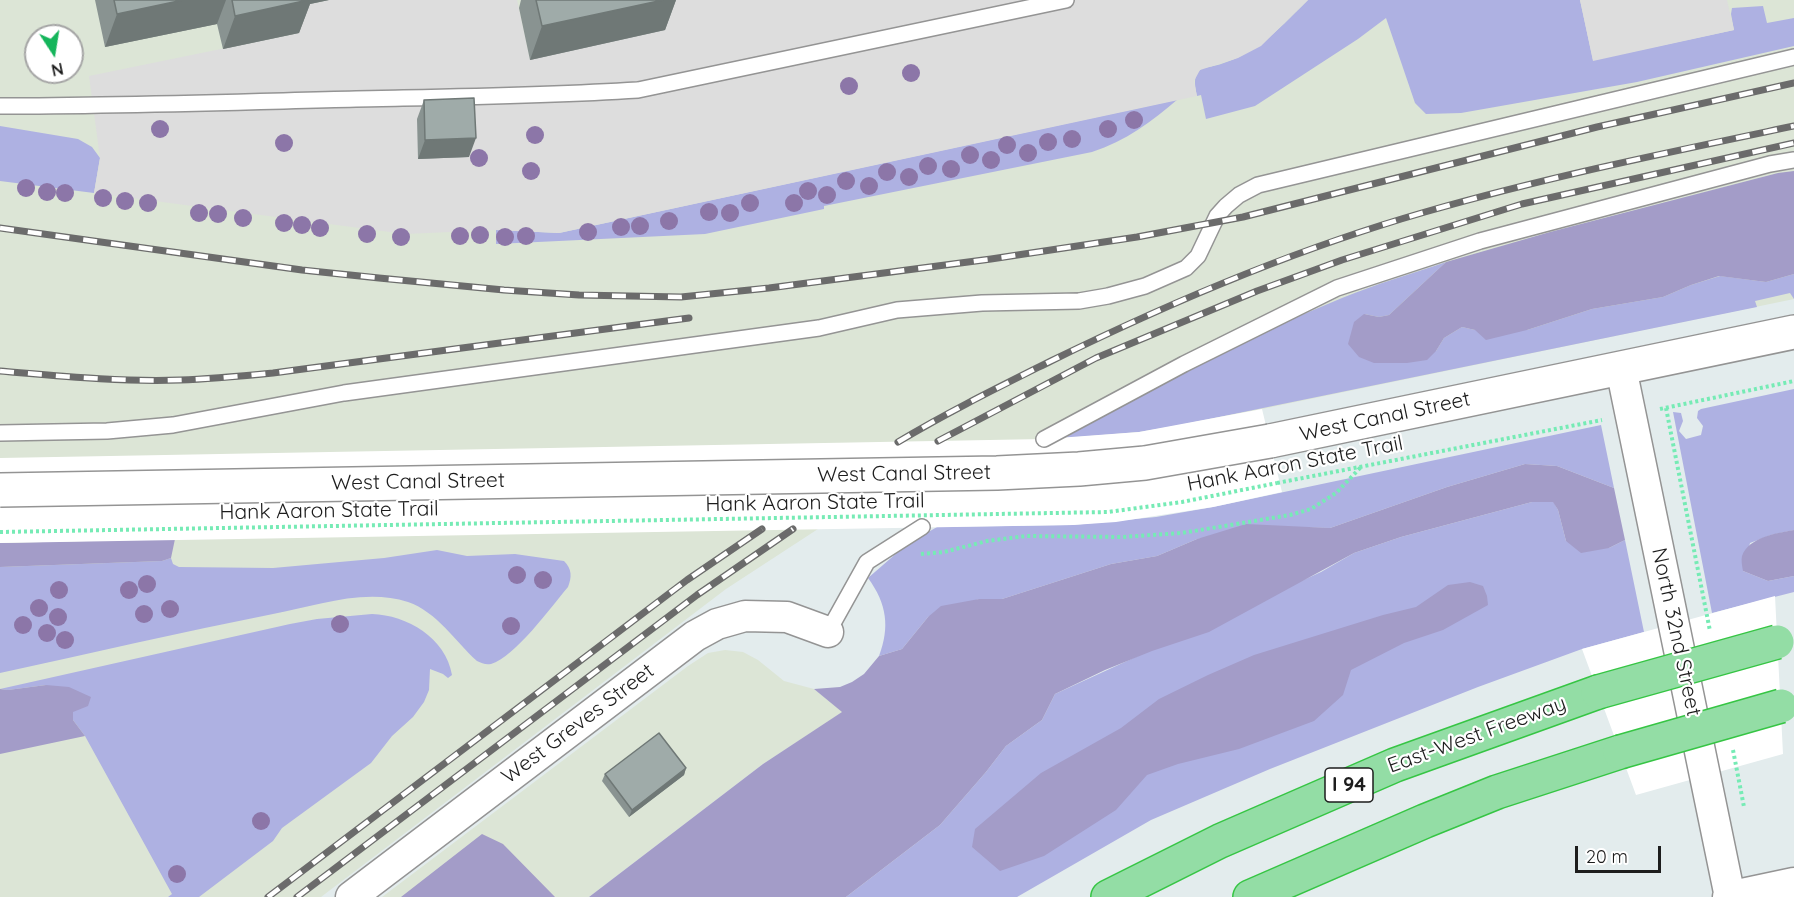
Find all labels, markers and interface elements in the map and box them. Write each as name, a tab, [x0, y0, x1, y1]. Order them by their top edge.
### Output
north arrow	[24, 24, 84, 84]
text: N	[50, 59, 65, 81]
street label: West Canal Street	[1297, 387, 1473, 447]
street label: Hank Aaron State Trail	[1185, 431, 1405, 497]
street label: West Canal Street	[817, 460, 991, 488]
street label: West Canal Street	[331, 468, 505, 496]
street label: Hank Aaron State Trail	[705, 488, 925, 518]
street label: Hank Aaron State Trail	[219, 496, 439, 526]
street label: North 32nd Street	[1646, 546, 1706, 718]
street label: West Greves Street	[497, 658, 659, 790]
street label: East-West Freeway	[1384, 691, 1570, 779]
road number: I 94	[1325, 768, 1373, 802]
scale bar	[1578, 834, 1664, 872]
text: 20 m	[1586, 845, 1628, 868]

